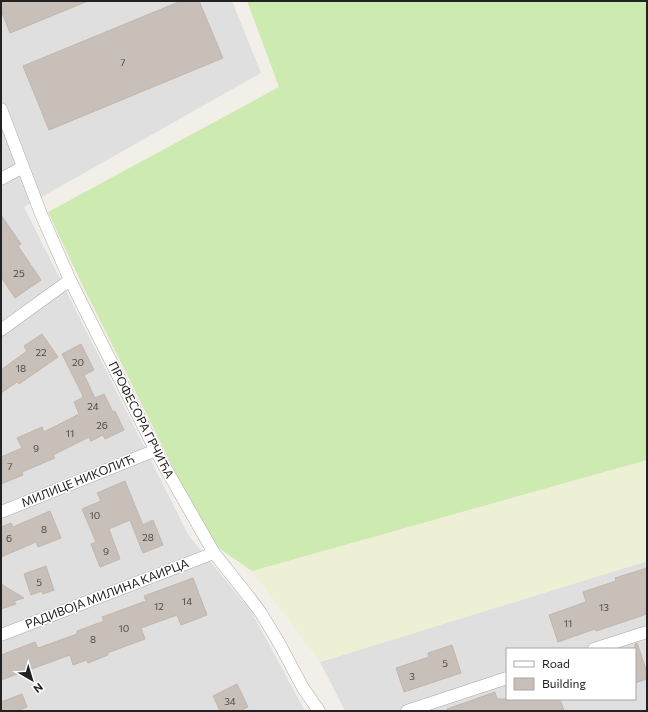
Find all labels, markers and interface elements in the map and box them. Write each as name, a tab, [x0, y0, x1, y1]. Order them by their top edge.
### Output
house number: 7	[120, 56, 126, 68]
house number: 25	[13, 267, 25, 279]
house number: 22	[35, 346, 47, 358]
house number: 20	[72, 356, 84, 368]
street label: ПРОФЕСОРА ГРЧИЋА	[106, 359, 177, 480]
house number: 18	[16, 362, 26, 374]
house number: 24	[87, 400, 99, 412]
house number: 26	[96, 419, 108, 431]
house number: 11	[66, 427, 74, 439]
house number: 9	[33, 442, 39, 454]
street label: МИЛИЦЕ НИКОЛИЋ	[19, 451, 136, 509]
house number: 7	[7, 460, 13, 472]
house number: 10	[90, 509, 100, 521]
house number: 8	[41, 523, 47, 535]
house number: 28	[142, 531, 154, 543]
house number: 6	[6, 532, 12, 544]
house number: 9	[103, 545, 109, 557]
street label: РАДИВОЈА МИЛИНА КАИРЦА	[23, 555, 191, 632]
house number: 5	[36, 576, 42, 588]
house number: 14	[182, 595, 192, 607]
house number: 12	[154, 600, 164, 612]
house number: 13	[599, 601, 609, 613]
house number: 11	[564, 617, 572, 629]
house number: 10	[119, 622, 129, 634]
house number: 8	[90, 633, 96, 645]
legend	[506, 648, 636, 700]
text: Road	[542, 656, 570, 670]
house number: 5	[442, 657, 448, 669]
north arrow	[12, 660, 52, 700]
house number: 3	[409, 670, 415, 682]
text: Building	[542, 676, 586, 690]
text: N	[31, 681, 46, 696]
house number: 34	[224, 695, 236, 707]

